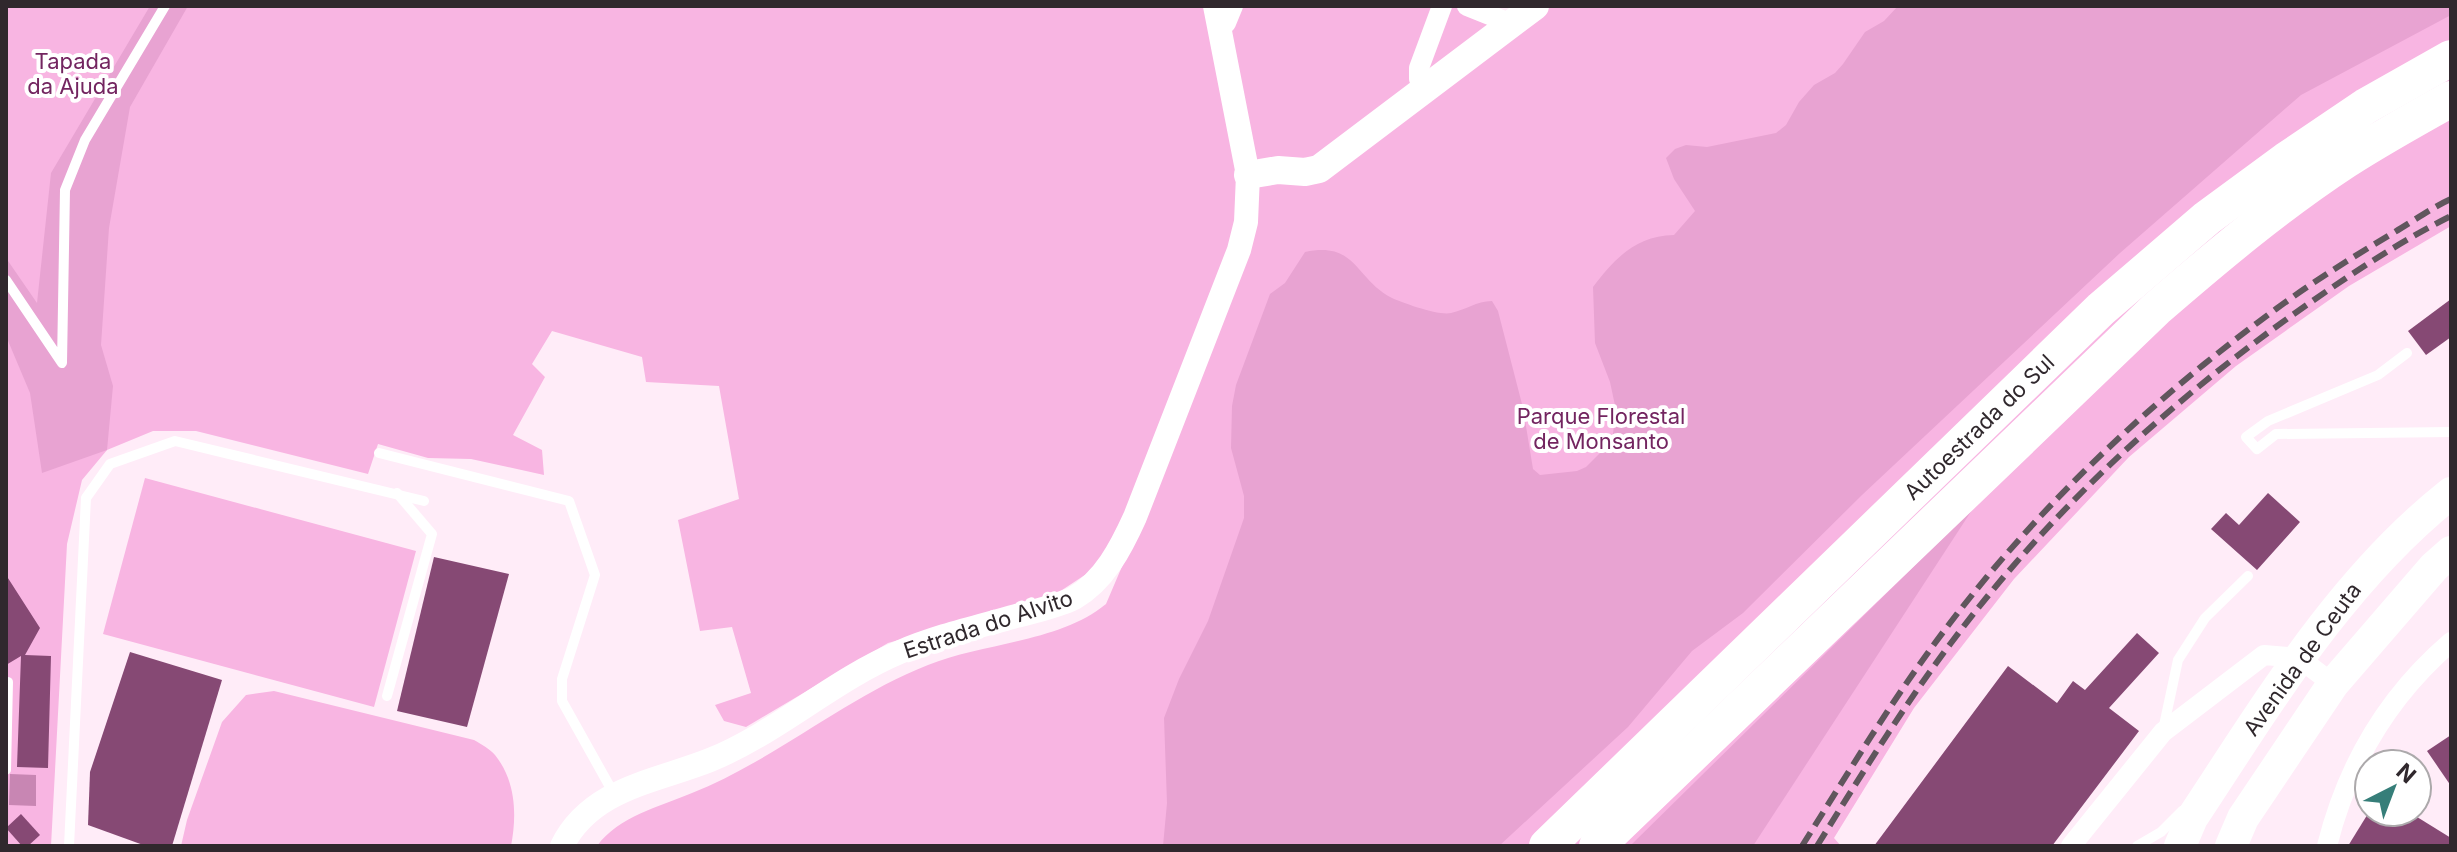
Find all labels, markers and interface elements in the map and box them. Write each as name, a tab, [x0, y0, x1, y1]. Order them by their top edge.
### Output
park label: Tapada da Ajuda	[27, 48, 119, 99]
street label: Autoestrada do Sul	[1899, 349, 2059, 505]
park label: Parque Florestal de Monsanto	[1517, 403, 1685, 454]
street label: Avenida de Ceuta	[2238, 577, 2366, 741]
street label: Estrada do Alvito	[900, 584, 1076, 664]
north arrow	[2353, 748, 2433, 828]
text: N	[2391, 758, 2421, 788]

